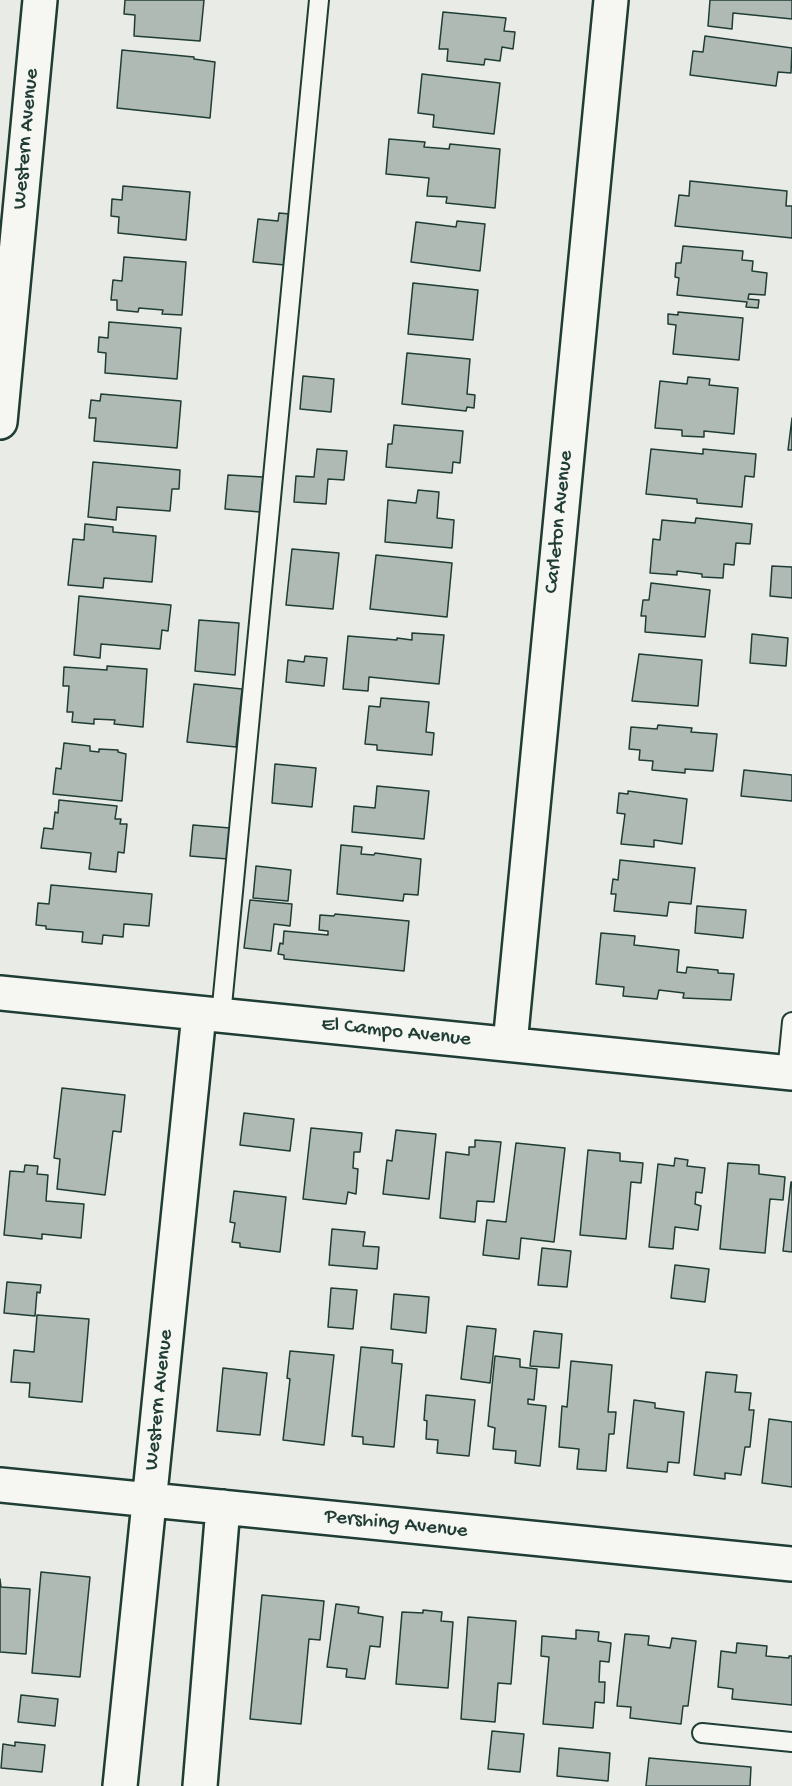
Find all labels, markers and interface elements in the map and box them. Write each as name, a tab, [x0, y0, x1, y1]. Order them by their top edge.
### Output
street label: Western Avenue	[8, 67, 46, 211]
street label: Carleton Avenue	[540, 449, 580, 595]
street label: El Campo Avenue	[320, 1013, 472, 1053]
street label: Western Avenue	[140, 1328, 180, 1472]
street label: Pershing Avenue	[323, 1505, 469, 1545]

